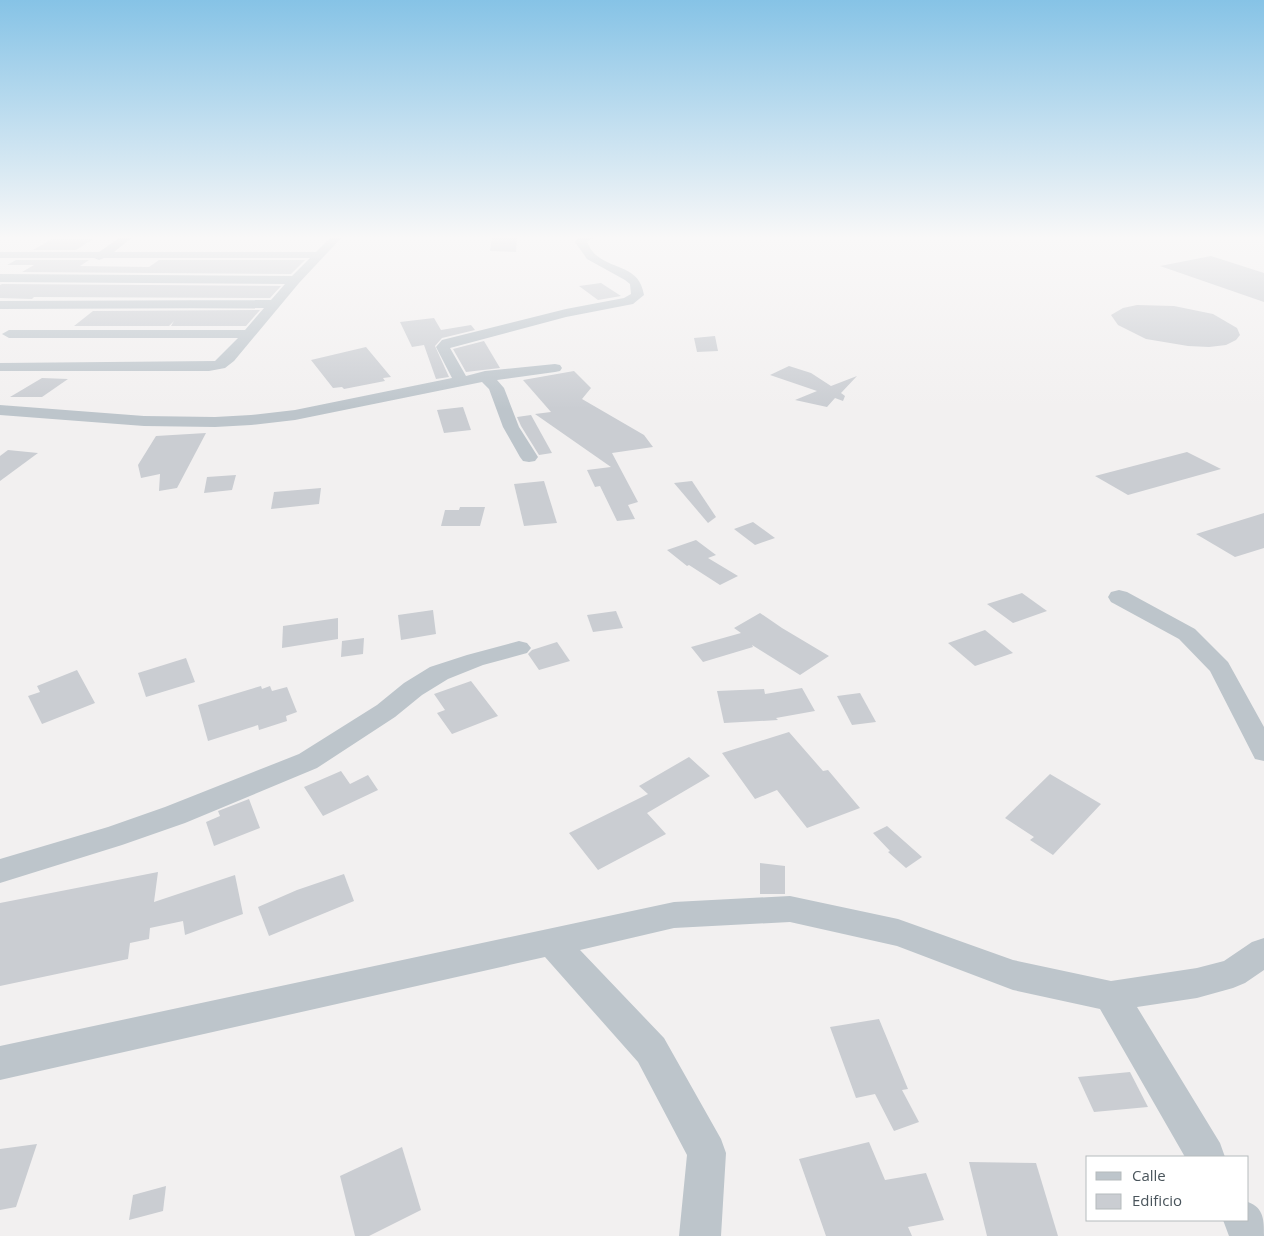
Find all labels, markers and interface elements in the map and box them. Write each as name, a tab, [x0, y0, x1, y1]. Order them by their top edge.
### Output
legend	[1086, 1156, 1249, 1221]
text: Calle	[1132, 1165, 1166, 1185]
text: Edificio	[1132, 1190, 1182, 1210]

